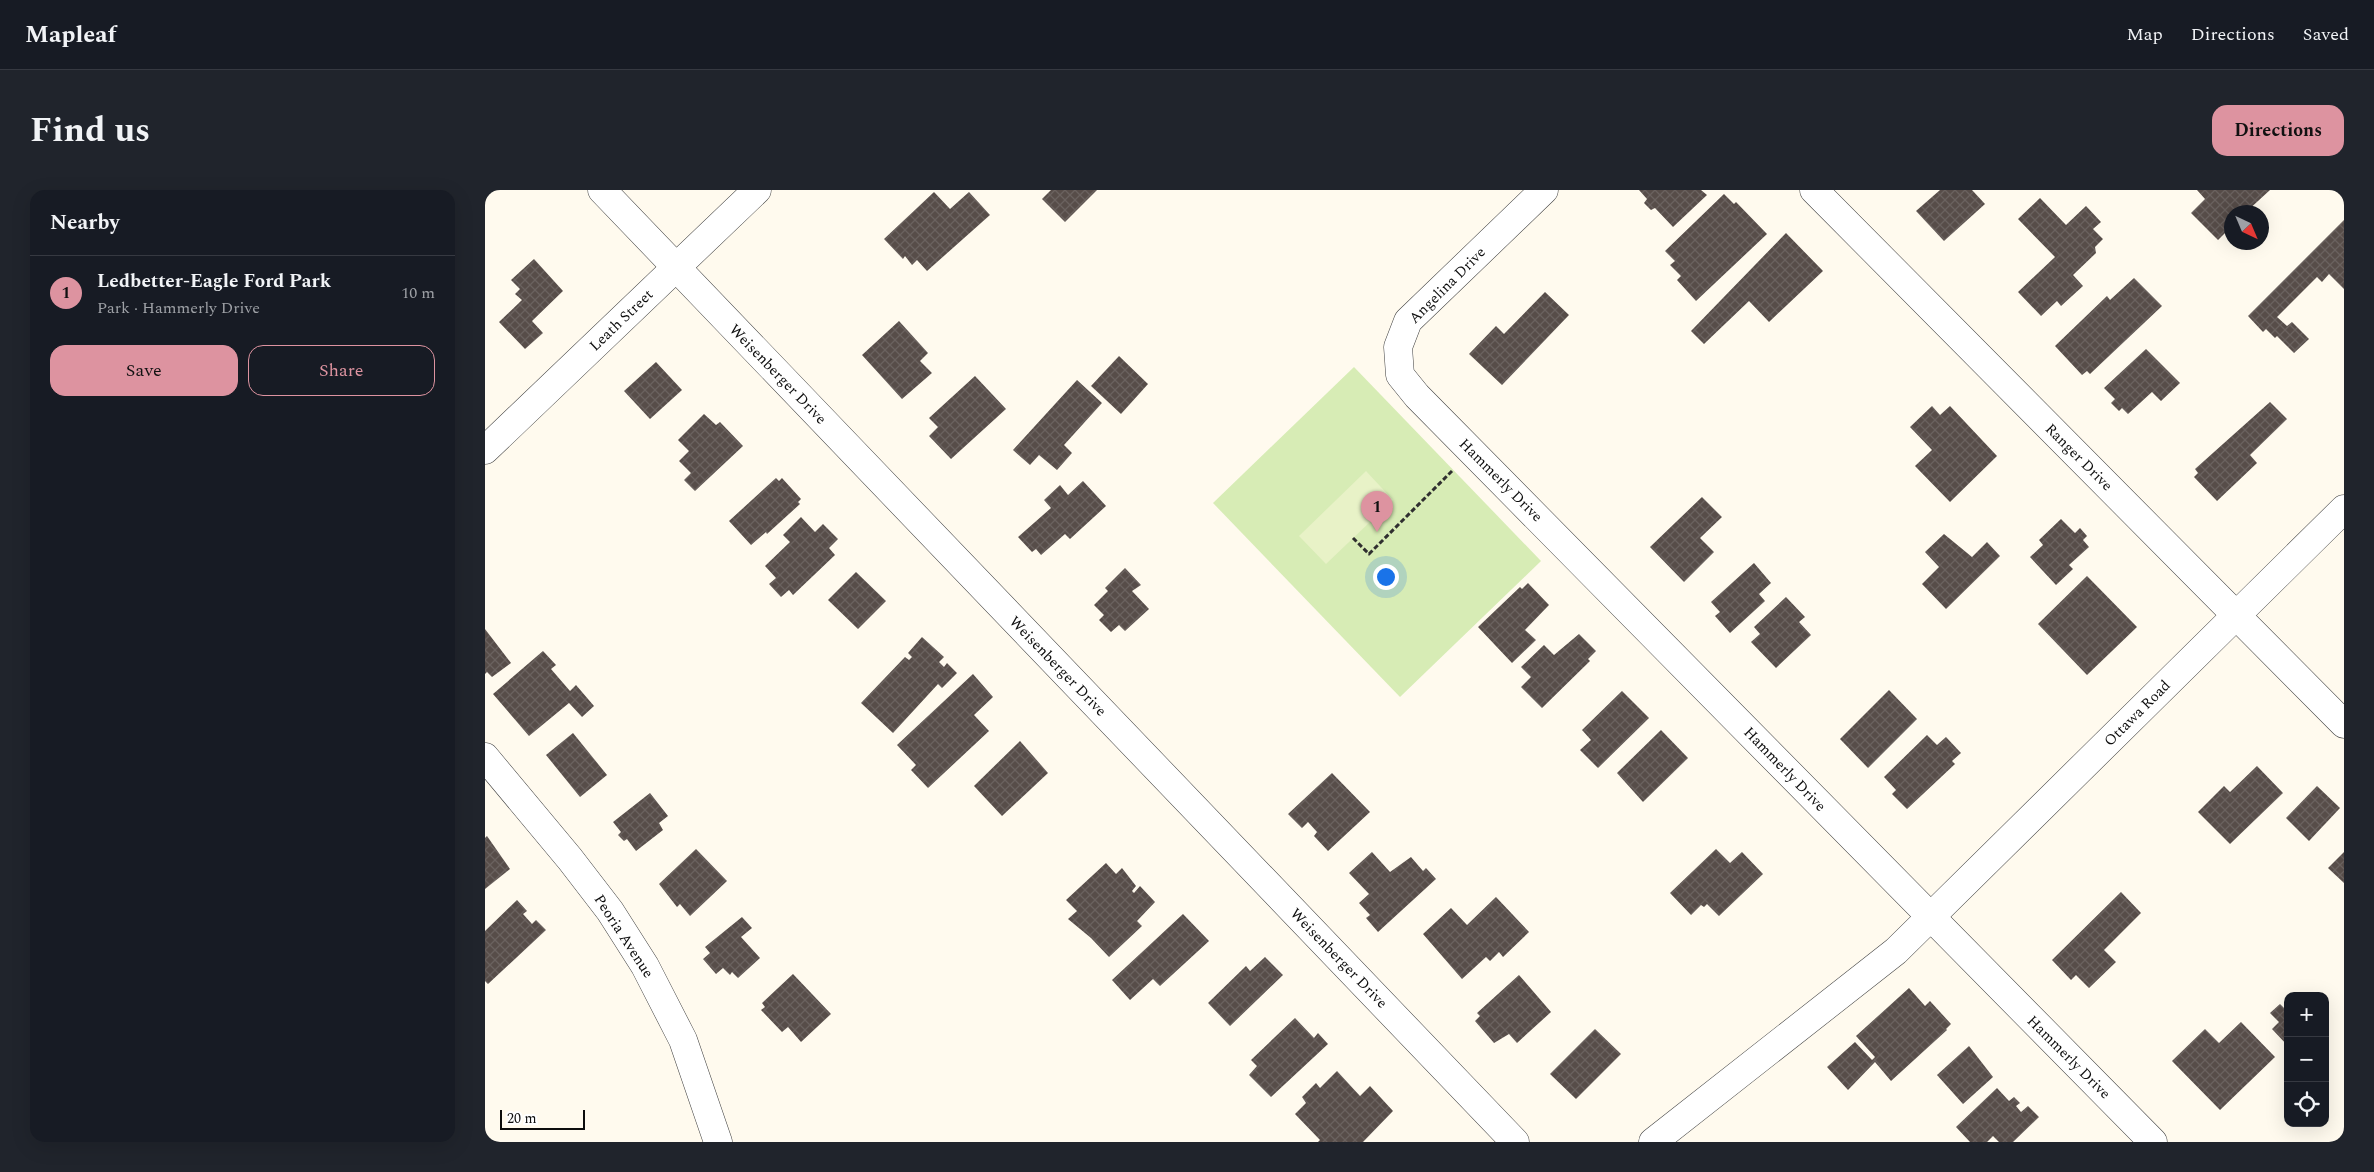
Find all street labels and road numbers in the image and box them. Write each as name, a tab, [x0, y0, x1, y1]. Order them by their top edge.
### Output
street label: Angelina Drive	[1404, 242, 1491, 329]
street label: Leath Street	[584, 284, 659, 357]
street label: Weisenberger Drive	[723, 319, 832, 430]
street label: Ranger Drive	[2039, 418, 2118, 497]
street label: Hammerly Drive	[1453, 433, 1548, 528]
street label: Weisenberger Drive	[1003, 611, 1112, 722]
street label: Ottawa Road	[2099, 675, 2176, 752]
street label: Hammerly Drive	[1738, 722, 1831, 817]
street label: Peoria Avenue	[588, 890, 659, 983]
street label: Weisenberger Drive	[1284, 903, 1393, 1014]
street label: Hammerly Drive	[2021, 1010, 2116, 1105]

